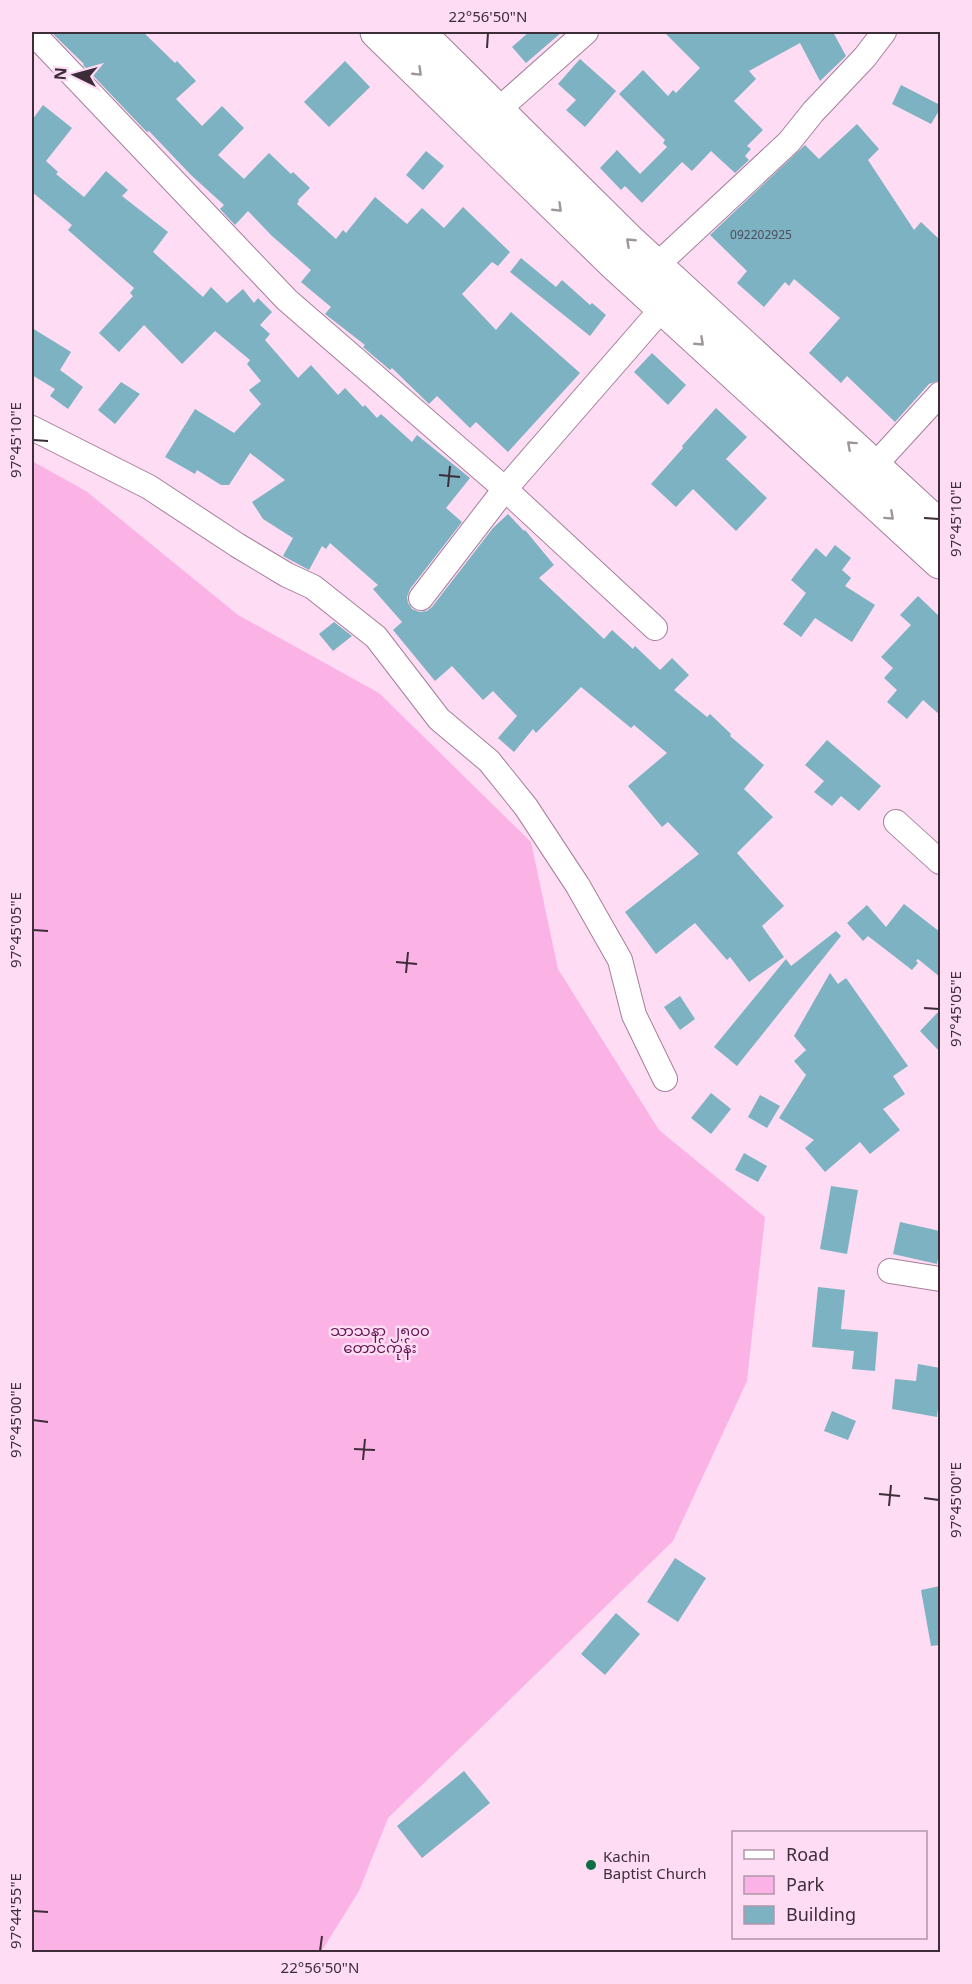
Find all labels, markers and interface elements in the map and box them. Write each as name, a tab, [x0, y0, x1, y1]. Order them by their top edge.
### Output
text: 22°56'50"N	[449, 6, 527, 26]
north arrow	[45, 45, 105, 105]
one-way arrow	[411, 65, 422, 76]
text: N	[49, 66, 72, 81]
one-way arrow	[551, 201, 562, 212]
house number: 092202925	[730, 226, 792, 243]
one-way arrow	[626, 238, 636, 249]
one-way arrow	[694, 335, 704, 346]
text: 97°45'10"E	[5, 402, 25, 478]
one-way arrow	[847, 441, 858, 452]
text: 97°45'10"E	[945, 481, 965, 557]
one-way arrow	[883, 509, 894, 520]
text: 97°45'05"E	[5, 892, 25, 968]
text: 97°45'05"E	[945, 971, 965, 1047]
park label: သာသနာ ၂၅၀၀ တောင်ကုန်း	[330, 1320, 430, 1360]
text: 97°45'00"E	[5, 1382, 25, 1458]
text: 97°45'00"E	[945, 1462, 965, 1538]
legend	[732, 1831, 927, 1939]
text: Road	[786, 1842, 829, 1866]
place label: Kachin Baptist Church	[603, 1846, 707, 1883]
marker: Kachin Baptist Church	[584, 1858, 598, 1872]
text: Park	[786, 1872, 824, 1896]
text: 97°44'55"E	[5, 1873, 25, 1949]
text: Building	[786, 1902, 856, 1926]
text: 22°56'50"N	[281, 1957, 359, 1977]

